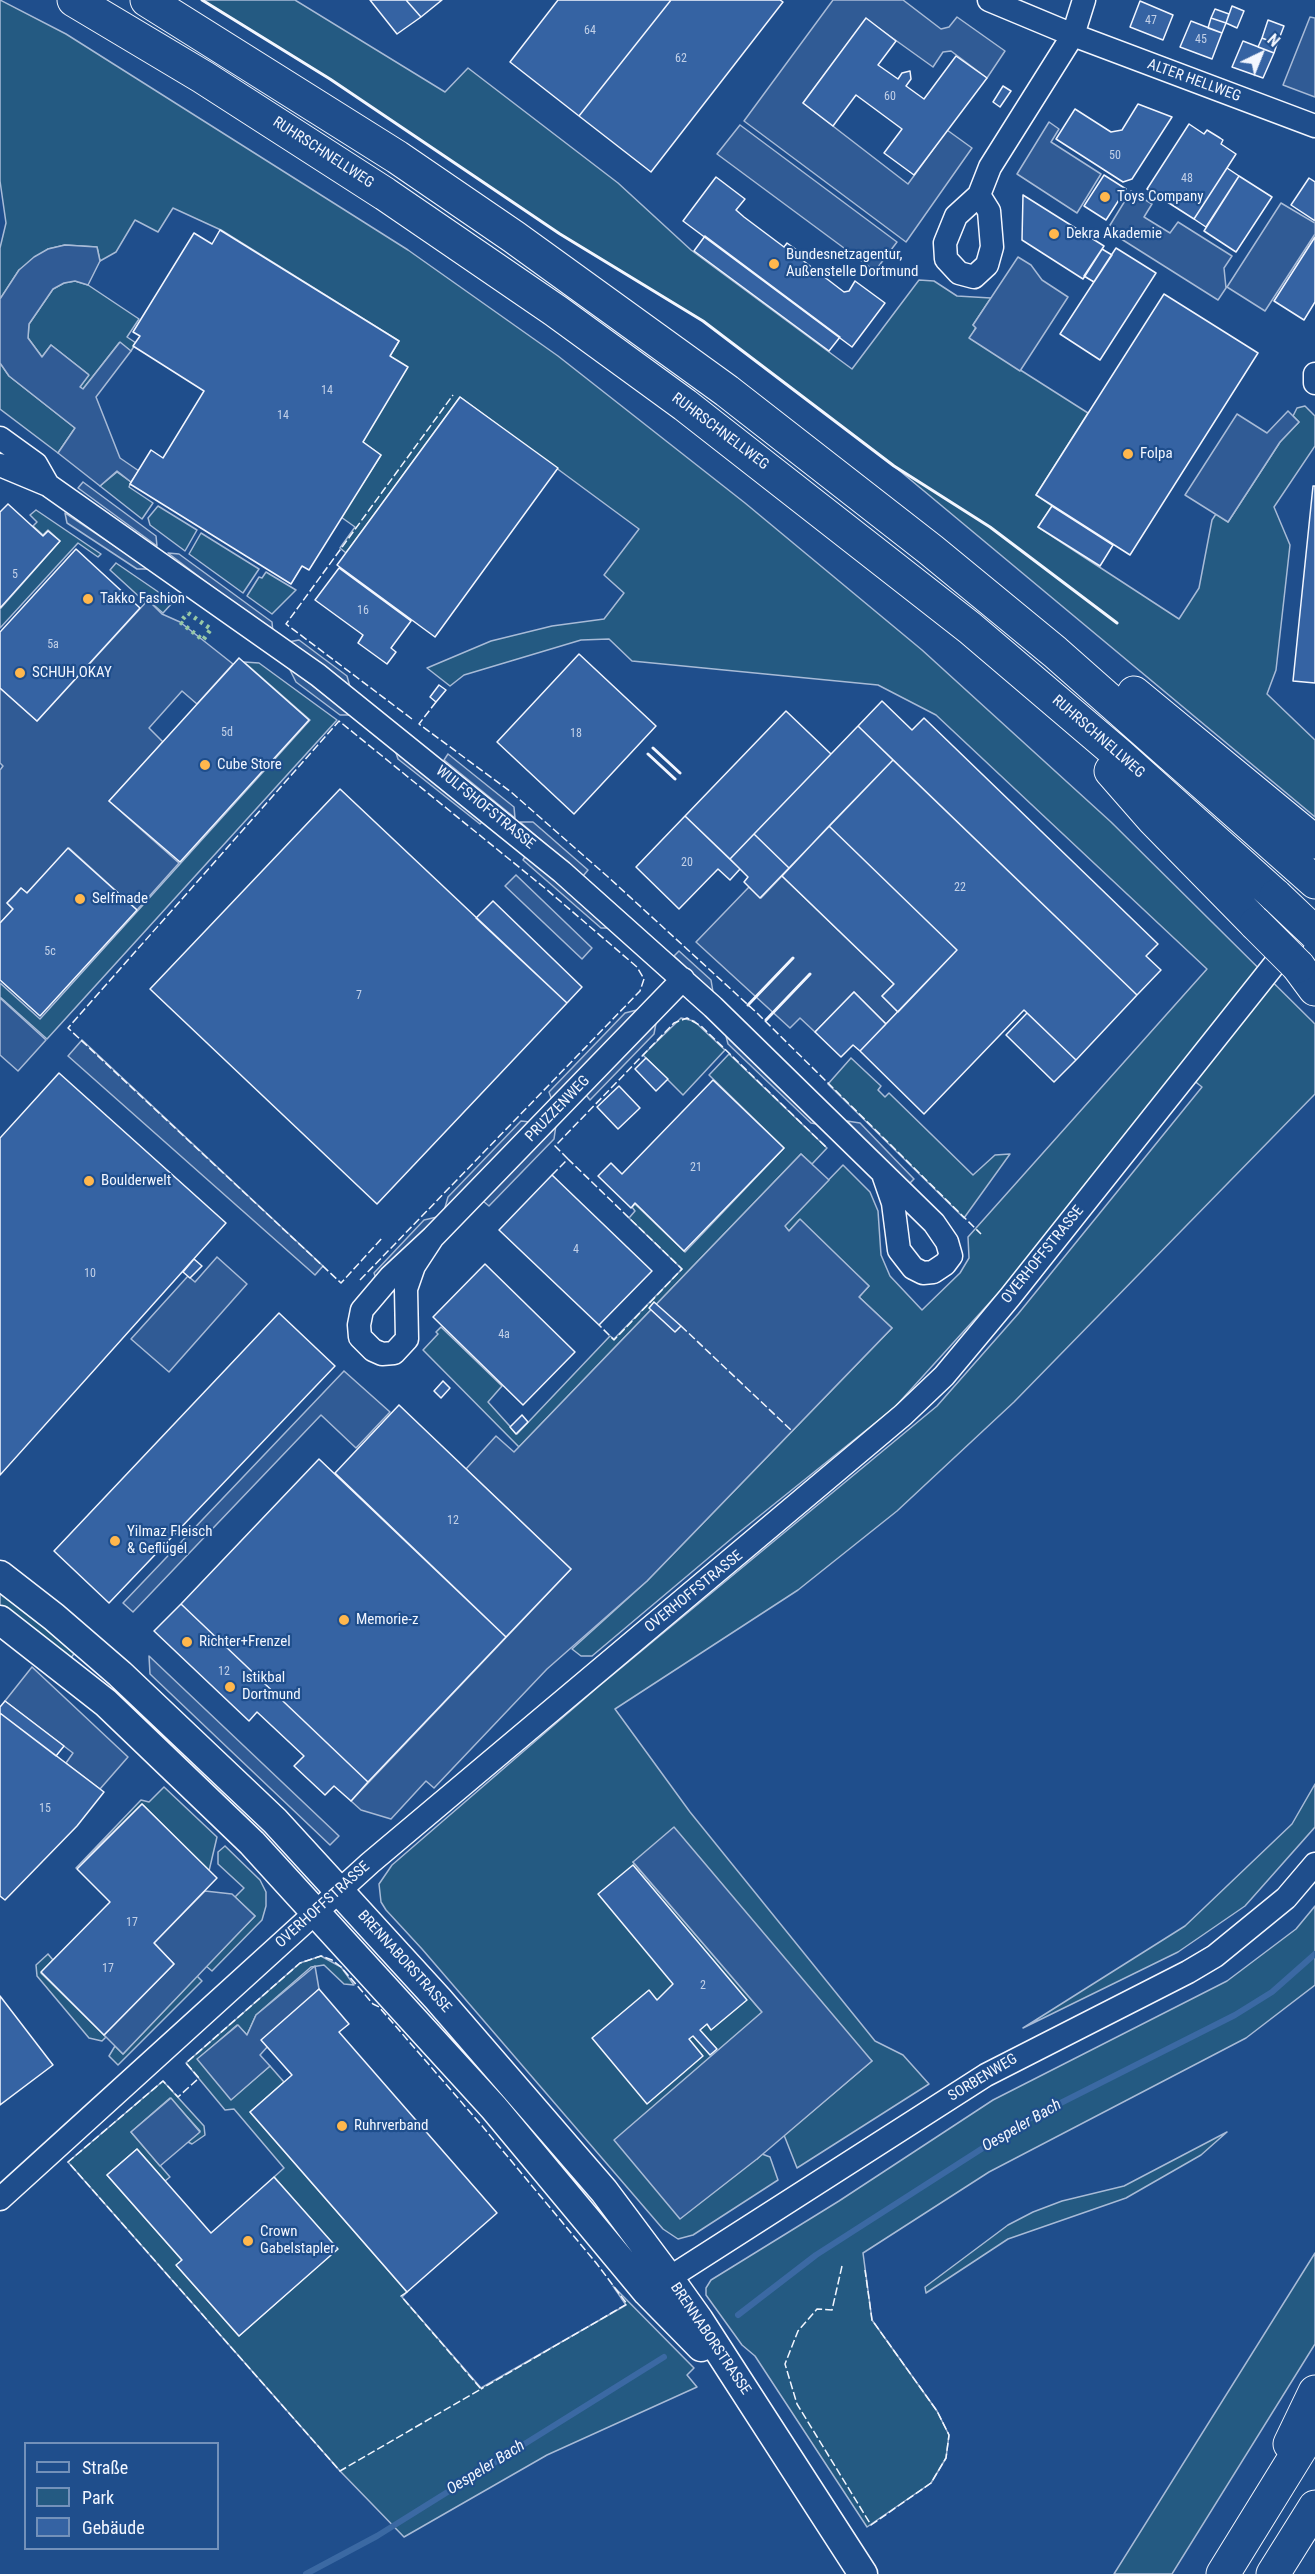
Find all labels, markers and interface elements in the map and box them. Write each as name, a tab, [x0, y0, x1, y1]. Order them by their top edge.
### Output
house number: 47	[1145, 14, 1157, 28]
house number: 64	[584, 24, 596, 38]
north arrow	[1231, 24, 1291, 84]
text: N	[1264, 30, 1284, 51]
house number: 45	[1195, 33, 1207, 47]
house number: 62	[675, 52, 687, 66]
street label: ALTER HELLWEG	[1145, 56, 1243, 106]
house number: 60	[884, 90, 896, 104]
street label: RUHRSCHNELLWEG	[269, 114, 377, 192]
house number: 50	[1109, 149, 1121, 163]
house number: 48	[1181, 172, 1193, 186]
place label: Toys Company	[1117, 188, 1203, 206]
marker: Toys Company	[1098, 190, 1112, 204]
place label: Dekra Akademie	[1066, 225, 1162, 243]
marker: Dekra Akademie	[1047, 227, 1061, 241]
place label: Bundesnetzagentur, Außenstelle Dortmund	[786, 246, 918, 281]
marker: Bundesnetzagentur, Außenstelle Dortmund	[767, 257, 781, 271]
house number: 14	[321, 384, 333, 398]
street label: RUHRSCHNELLWEG	[668, 390, 772, 474]
house number: 14	[277, 409, 289, 423]
place label: Folpa	[1140, 445, 1173, 463]
marker: Folpa	[1121, 447, 1135, 461]
house number: 5	[12, 568, 18, 582]
place label: Takko Fashion	[100, 590, 185, 608]
marker: Takko Fashion	[81, 592, 95, 606]
house number: 16	[357, 604, 369, 618]
house number: 5a	[47, 638, 59, 652]
place label: SCHUH OKAY	[32, 664, 112, 682]
marker: SCHUH OKAY	[13, 666, 27, 680]
street label: RUHRSCHNELLWEG	[1048, 692, 1148, 782]
house number: 5d	[221, 726, 233, 740]
house number: 18	[570, 727, 582, 741]
place label: Cube Store	[217, 756, 282, 774]
marker: Cube Store	[198, 758, 212, 772]
street label: WULFSHOFSTRASSE	[432, 762, 538, 854]
house number: 20	[681, 856, 693, 870]
house number: 22	[954, 881, 966, 895]
place label: Selfmade	[92, 890, 148, 908]
marker: Selfmade	[73, 892, 87, 906]
house number: 5c	[44, 945, 56, 959]
house number: 7	[356, 989, 362, 1003]
street label: PRUZZENWEG	[522, 1072, 594, 1146]
house number: 21	[690, 1161, 702, 1175]
place label: Boulderwelt	[101, 1172, 171, 1190]
marker: Boulderwelt	[82, 1174, 96, 1188]
street label: OVERHOFFSTRASSE	[998, 1202, 1088, 1308]
house number: 4	[573, 1243, 579, 1257]
house number: 10	[84, 1267, 96, 1281]
house number: 4a	[498, 1328, 510, 1342]
house number: 12	[447, 1514, 459, 1528]
place label: Yilmaz Fleisch & Geflügel	[127, 1523, 212, 1558]
marker: Yilmaz Fleisch & Geflügel	[108, 1534, 122, 1548]
street label: OVERHOFFSTRASSE	[641, 1547, 747, 1637]
place label: Memorie-z	[356, 1611, 419, 1629]
marker: Memorie-z	[337, 1613, 351, 1627]
place label: Richter+Frenzel	[199, 1633, 291, 1651]
marker: Richter+Frenzel	[180, 1635, 194, 1649]
house number: 12	[218, 1665, 230, 1679]
place label: Istikbal Dortmund	[242, 1669, 301, 1704]
marker: Istikbal Dortmund	[223, 1680, 237, 1694]
house number: 15	[39, 1802, 51, 1816]
street label: OVERHOFFSTRASSE	[272, 1858, 374, 1952]
street label: BRENNABORSTRASSE	[353, 1907, 455, 2017]
house number: 17	[126, 1916, 138, 1930]
house number: 17	[102, 1962, 114, 1976]
house number: 2	[700, 1979, 706, 1993]
street label: SORBENWEG	[945, 2050, 1021, 2106]
water label: Oespeler Bach	[979, 2096, 1065, 2156]
place label: Ruhrverband	[354, 2117, 428, 2135]
marker: Ruhrverband	[335, 2119, 349, 2133]
place label: Crown Gabelstapler	[260, 2223, 335, 2258]
marker: Crown Gabelstapler	[241, 2234, 255, 2248]
street label: BRENNABORSTRASSE	[666, 2280, 754, 2398]
water label: Oespeler Bach	[443, 2436, 529, 2500]
legend	[24, 2442, 219, 2550]
text: Straße	[82, 2457, 128, 2478]
text: Park	[82, 2487, 114, 2508]
text: Gebäude	[82, 2517, 145, 2538]

